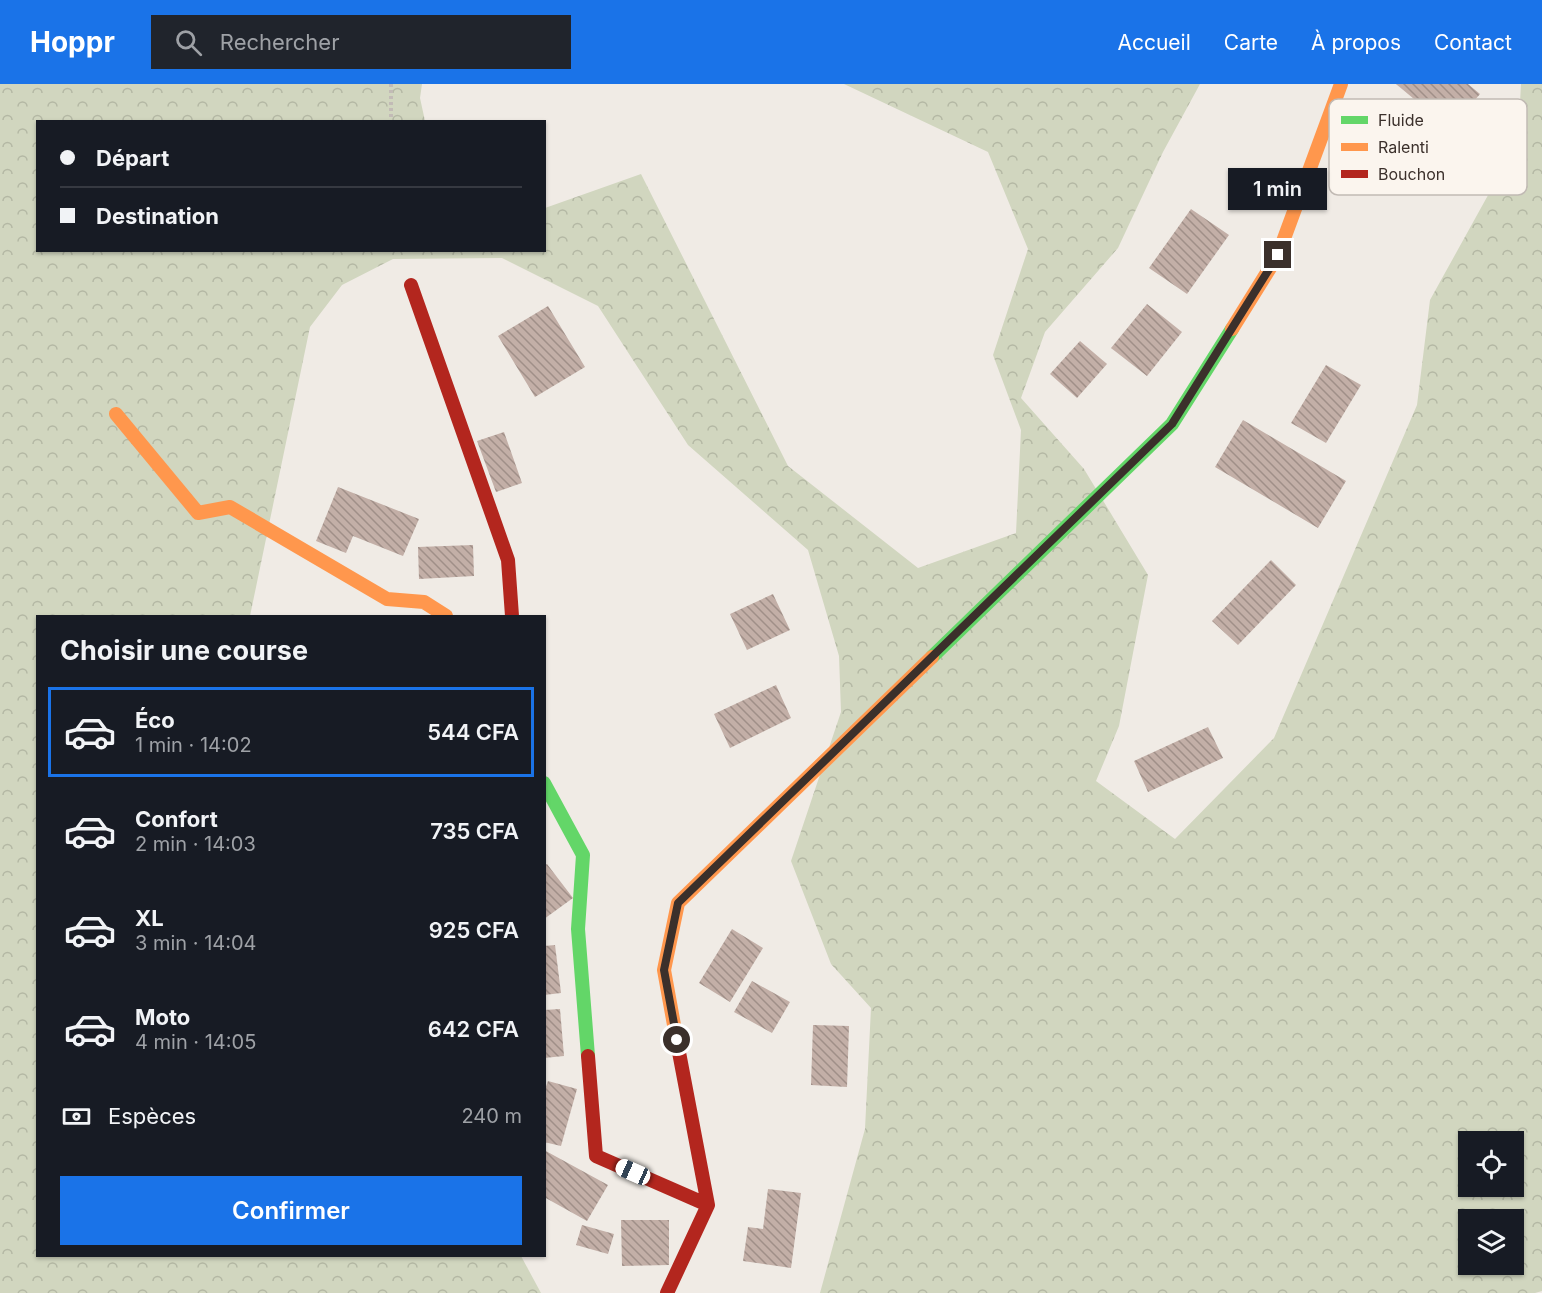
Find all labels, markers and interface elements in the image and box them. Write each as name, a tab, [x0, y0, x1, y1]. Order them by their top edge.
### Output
search box	[151, 15, 571, 69]
text: Hoppr	[30, 25, 115, 59]
icon: search	[172, 26, 205, 59]
text: Rechercher	[220, 29, 339, 55]
text: Accueil	[1117, 30, 1191, 55]
text: Carte	[1224, 30, 1278, 55]
text: À propos	[1311, 30, 1401, 55]
text: Contact	[1434, 30, 1512, 55]
legend	[1329, 99, 1527, 195]
text: Fluide	[1378, 110, 1424, 130]
text: Ralenti	[1378, 137, 1429, 157]
text: Départ	[96, 145, 169, 171]
text: Bouchon	[1378, 164, 1445, 184]
callout: 1 min	[1228, 168, 1328, 210]
text: 1 min	[1253, 177, 1302, 201]
text: Destination	[96, 203, 219, 229]
route end	[1264, 241, 1291, 268]
text: Choisir une course	[60, 634, 308, 667]
icon: car	[63, 705, 117, 759]
text: Éco	[135, 707, 175, 733]
text: 544 CFA	[427, 719, 519, 745]
text: 1 min · 14:02	[135, 733, 252, 757]
icon: car	[63, 804, 117, 858]
text: Confort	[135, 806, 218, 832]
text: 735 CFA	[430, 818, 519, 844]
text: 2 min · 14:03	[135, 832, 256, 856]
icon: car	[63, 903, 117, 957]
text: XL	[135, 905, 164, 931]
text: 925 CFA	[429, 917, 519, 943]
text: 3 min · 14:04	[135, 931, 257, 955]
icon: car	[63, 1002, 117, 1056]
text: Moto	[135, 1004, 190, 1030]
text: 642 CFA	[428, 1016, 519, 1042]
route start	[663, 1026, 690, 1053]
text: 4 min · 14:05	[135, 1030, 256, 1054]
icon: cash	[60, 1100, 93, 1133]
text: Espèces	[108, 1103, 196, 1129]
text: 240 m	[461, 1104, 522, 1128]
map controls	[1458, 1131, 1524, 1275]
button: locate	[1458, 1131, 1524, 1197]
car	[613, 1156, 653, 1188]
button: Confirmer	[60, 1176, 522, 1245]
button: layers	[1458, 1209, 1524, 1275]

